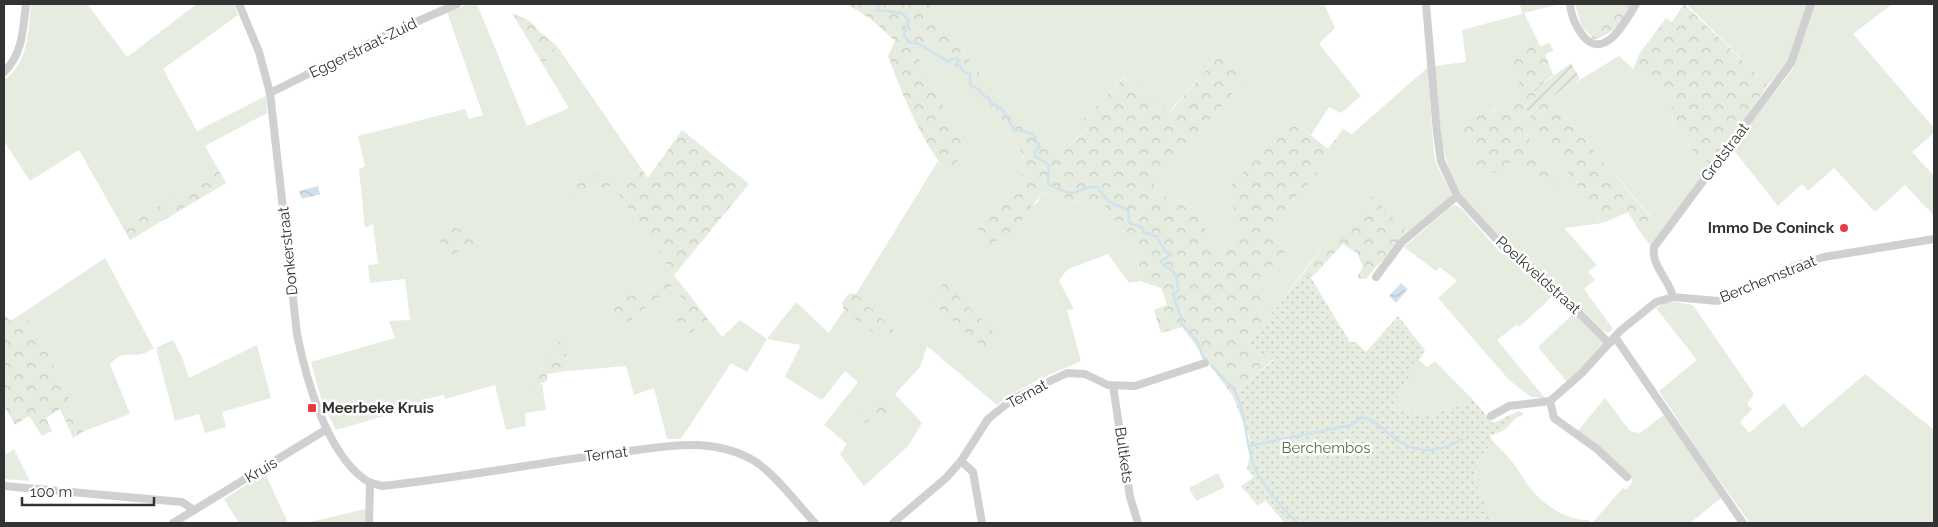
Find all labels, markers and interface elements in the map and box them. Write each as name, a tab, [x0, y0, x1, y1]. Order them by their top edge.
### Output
street label: Eggerstraat-Zuid	[306, 14, 420, 82]
street label: Grotstraat	[1697, 119, 1753, 185]
street label: Donkerstraat	[274, 206, 302, 296]
place label: Immo De Coninck	[1708, 219, 1835, 237]
marker: Immo De Coninck	[1838, 222, 1850, 234]
street label: Poelkveldstraat	[1492, 232, 1584, 318]
street label: Berchemstraat	[1717, 252, 1819, 306]
street label: Ternat	[1004, 376, 1050, 412]
place label: Meerbeke Kruis	[322, 399, 434, 417]
marker: Meerbeke Kruis	[306, 402, 318, 414]
street label: Bultkets	[1111, 426, 1137, 484]
park label: Berchembos	[1282, 439, 1370, 457]
street label: Ternat	[583, 442, 629, 466]
street label: Kruis	[242, 453, 280, 487]
scale bar	[22, 474, 155, 506]
text: 100 m	[30, 483, 72, 501]

